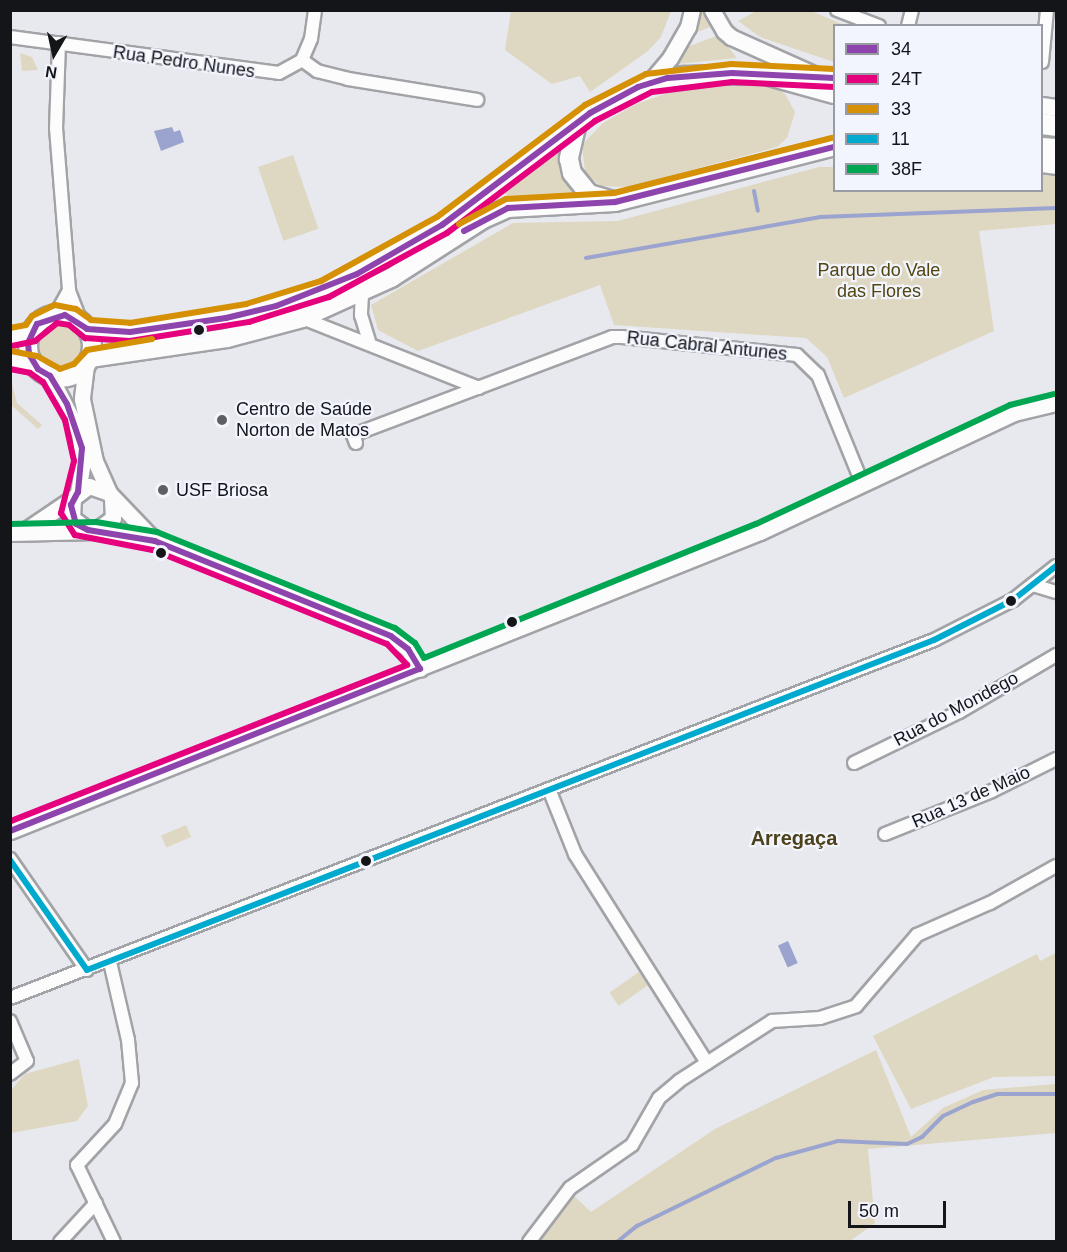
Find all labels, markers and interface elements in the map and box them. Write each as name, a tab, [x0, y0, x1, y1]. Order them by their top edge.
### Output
north arrow	[24, 24, 84, 84]
legend	[833, 24, 1043, 192]
text: 34	[891, 39, 911, 59]
street label: Rua Pedro Nunes	[112, 41, 256, 83]
text: N	[44, 63, 58, 82]
text: 24T	[891, 69, 922, 89]
text: 33	[891, 99, 911, 119]
text: 11	[891, 129, 910, 149]
text: 38F	[891, 159, 922, 179]
park label: Parque do Vale das Flores	[818, 260, 940, 302]
unlabelled marker	[193, 324, 205, 336]
street label: Rua Cabral Antunes	[625, 327, 789, 365]
place label: Centro de Saúde Norton de Matos	[236, 399, 372, 442]
marker: Centro de Saúde Norton de Matos	[213, 411, 231, 429]
place label: USF Briosa	[176, 479, 268, 501]
marker: USF Briosa	[154, 481, 172, 499]
unlabelled marker	[155, 547, 167, 559]
unlabelled marker	[1005, 595, 1017, 607]
unlabelled marker	[506, 616, 518, 628]
street label: Rua do Mondego	[890, 667, 1022, 751]
street label: Rua 13 de Maio	[909, 761, 1033, 833]
district label: Arregaça	[751, 826, 837, 850]
unlabelled marker	[360, 855, 372, 867]
scale bar	[851, 1189, 948, 1227]
text: 50 m	[859, 1201, 899, 1221]

